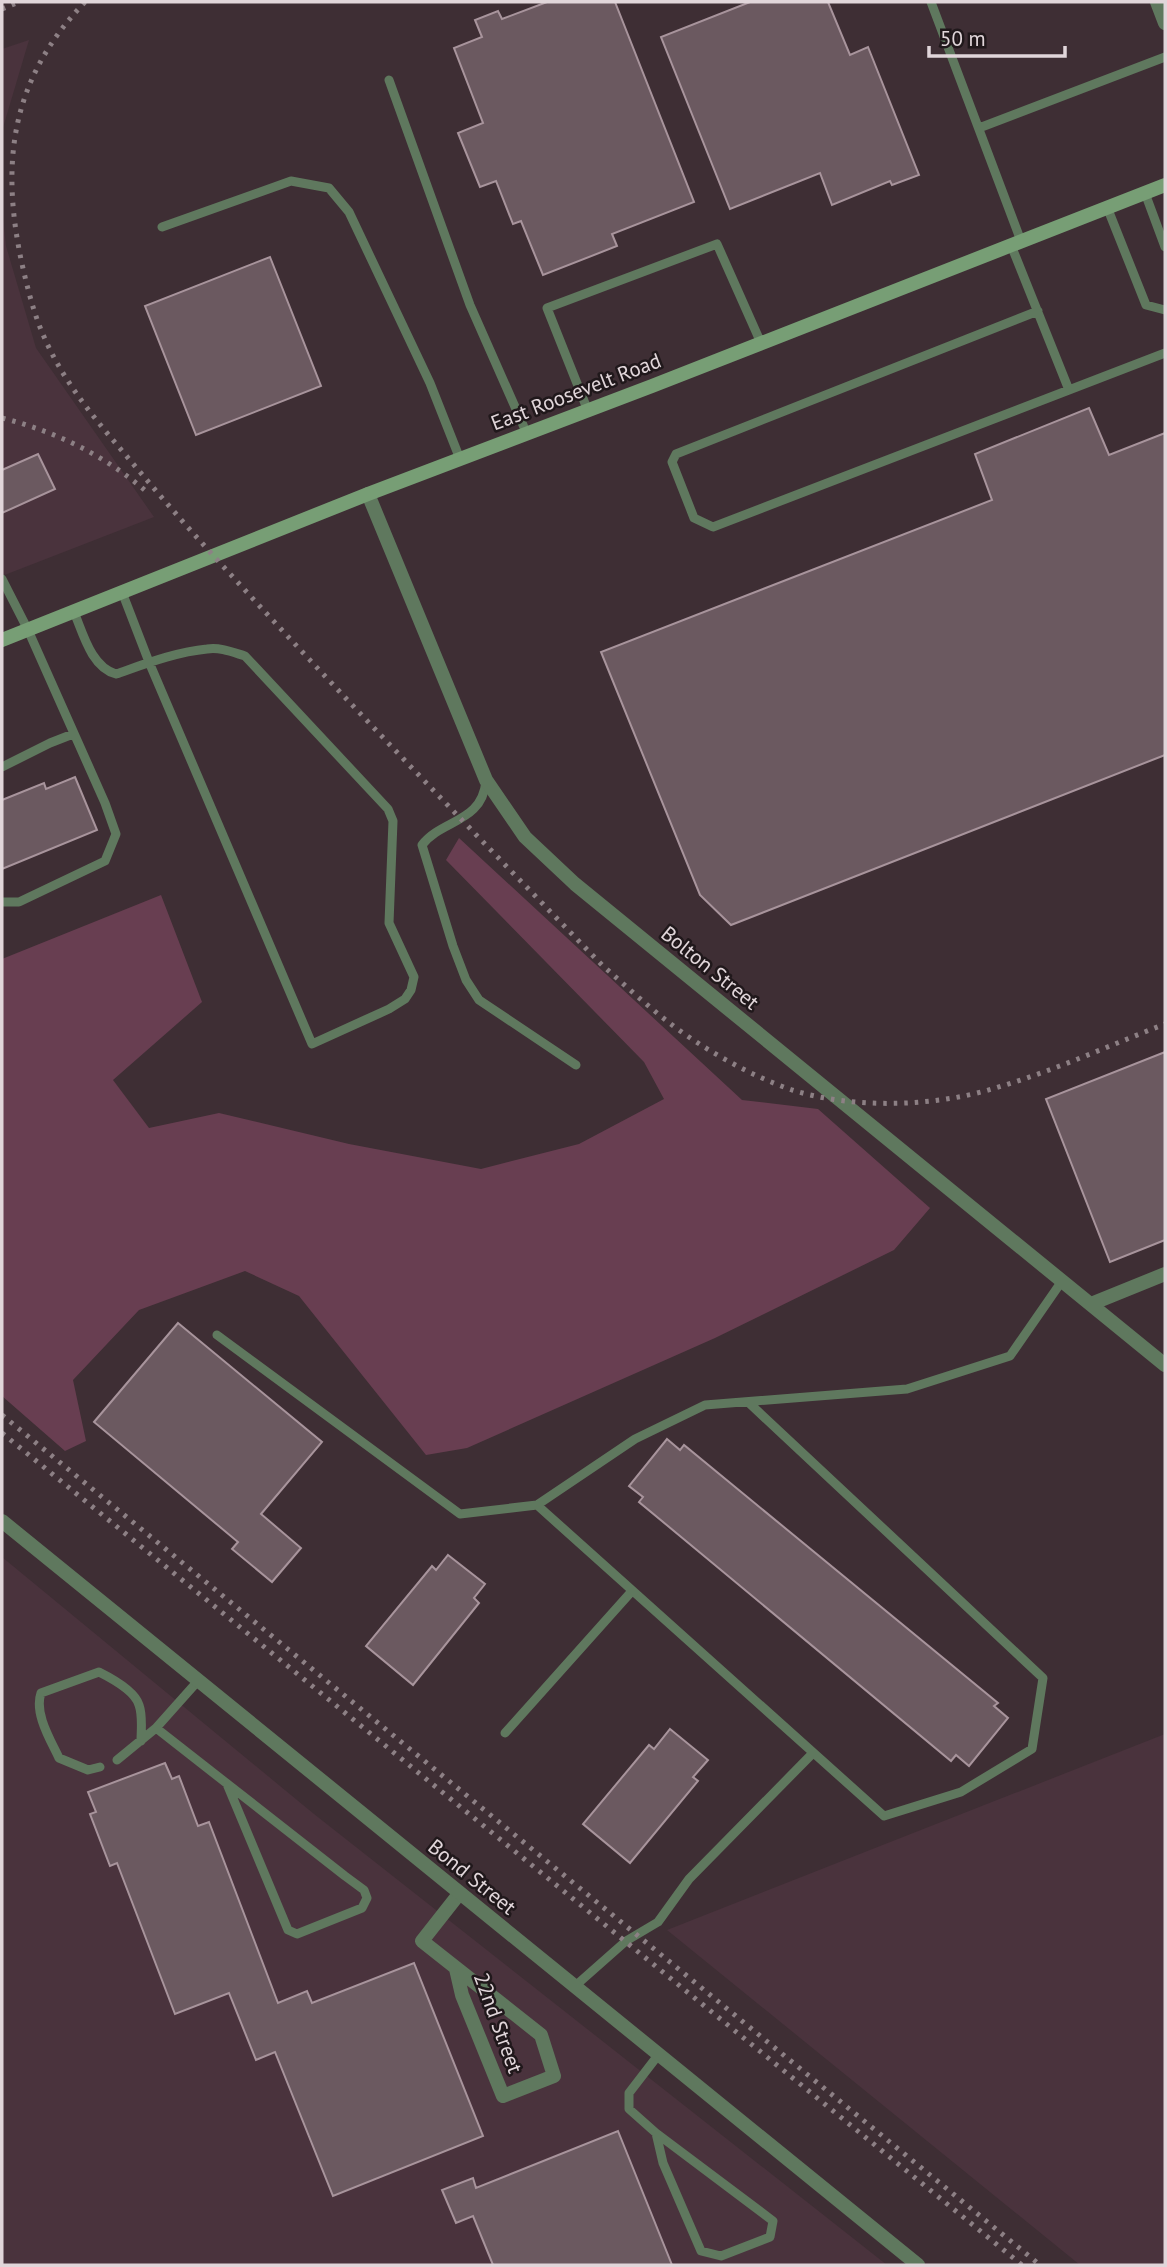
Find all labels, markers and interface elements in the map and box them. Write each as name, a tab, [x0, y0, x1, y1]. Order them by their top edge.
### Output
scale bar	[929, 14, 1066, 58]
text: 50 m	[940, 25, 986, 52]
street label: East Roosevelt Road	[487, 347, 665, 436]
street label: Bolton Street	[656, 920, 765, 1015]
street label: Bond Street	[423, 1833, 522, 1920]
street label: 22nd Street	[468, 1969, 529, 2077]

